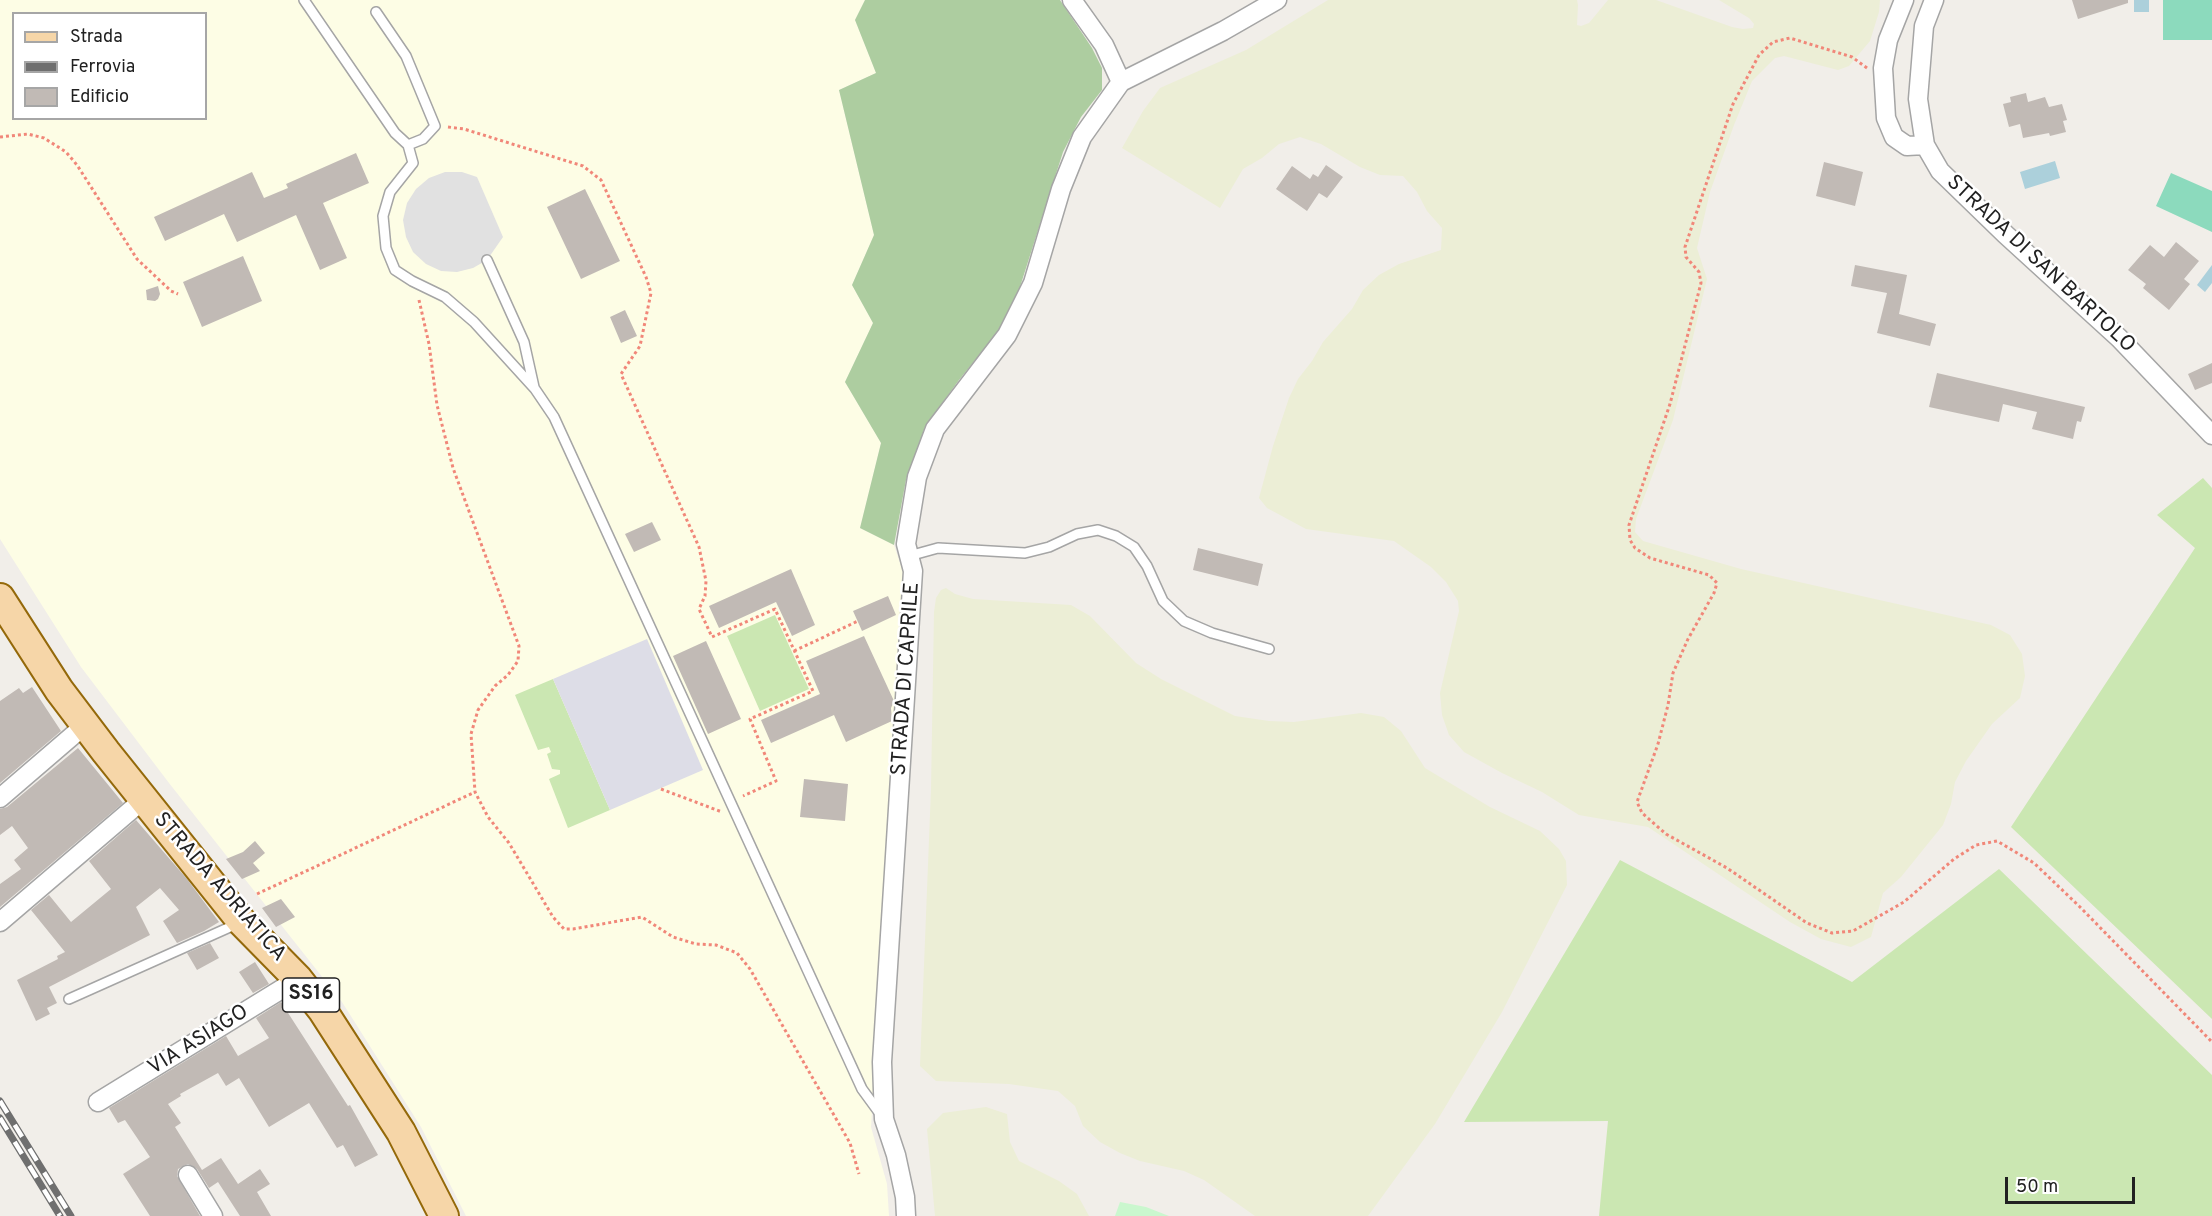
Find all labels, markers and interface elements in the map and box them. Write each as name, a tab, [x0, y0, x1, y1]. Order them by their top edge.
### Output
legend	[12, 12, 207, 120]
text: Strada	[70, 26, 123, 49]
text: Ferrovia	[70, 56, 135, 79]
text: Edificio	[70, 86, 129, 109]
street label: STRADA DI SAN BARTOLO	[1940, 171, 2140, 359]
street label: STRADA DI CAPRILE	[888, 582, 926, 776]
street label: STRADA ADRIATICA	[147, 808, 291, 968]
road number: SS16	[282, 978, 340, 1012]
street label: VIA ASIAGO	[144, 1000, 254, 1082]
scale bar	[2008, 1165, 2138, 1203]
text: 50 m	[2016, 1176, 2058, 1199]

